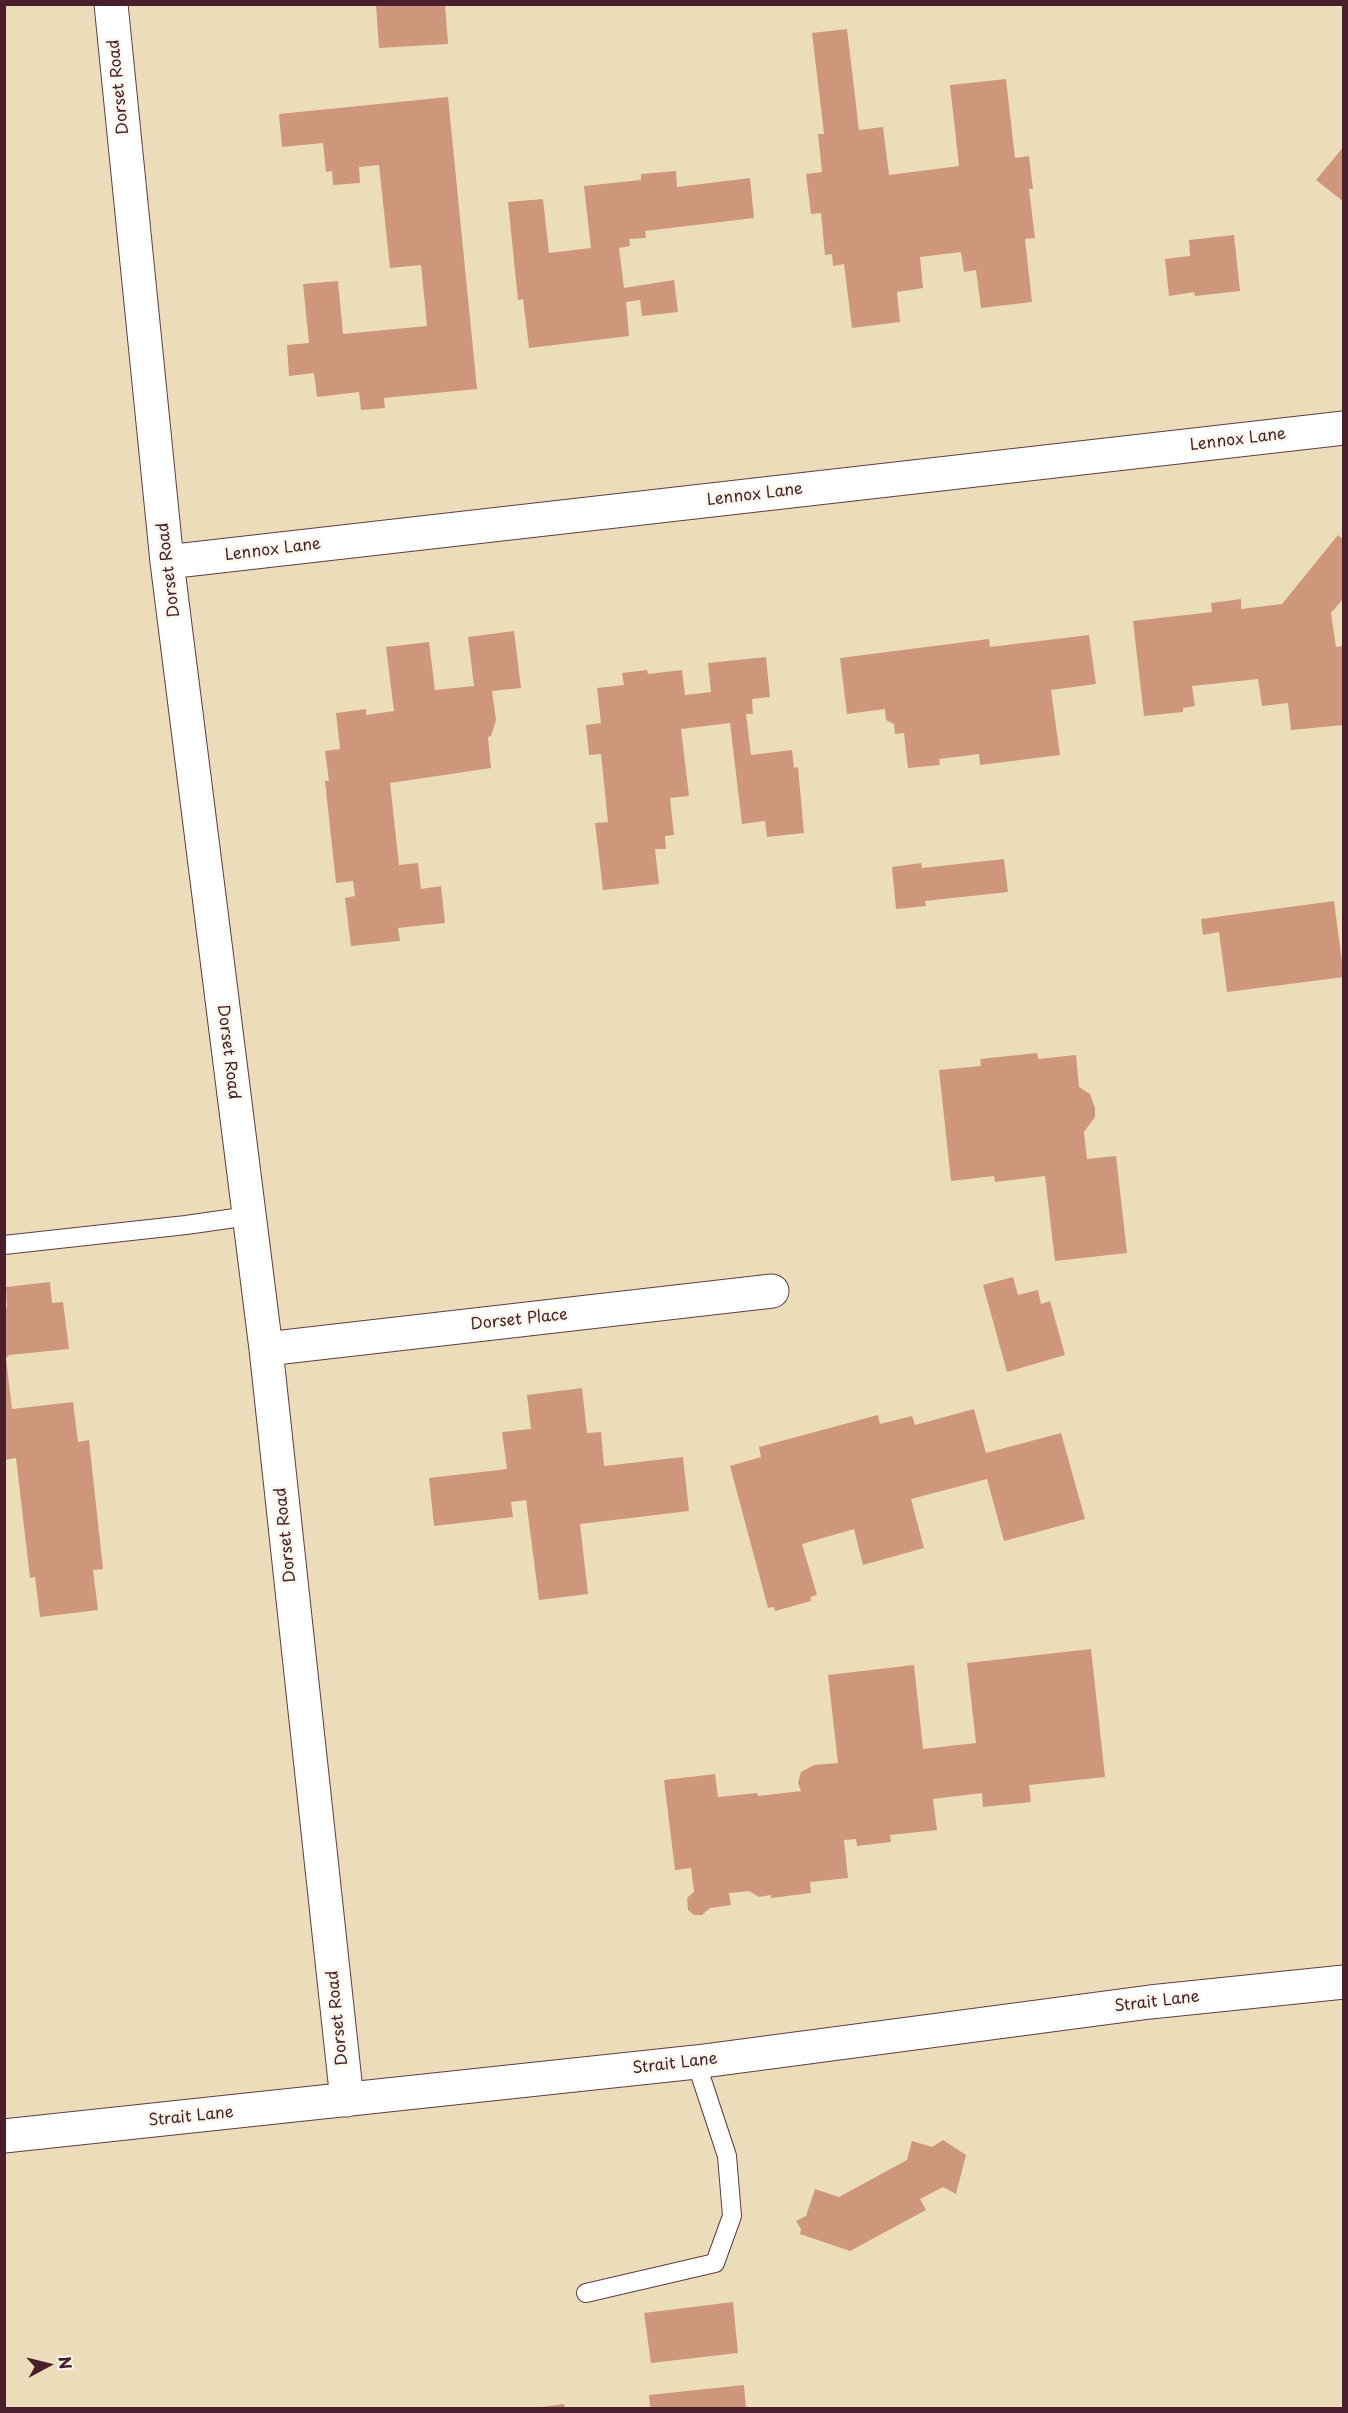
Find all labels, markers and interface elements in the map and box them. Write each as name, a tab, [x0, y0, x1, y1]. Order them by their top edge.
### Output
street label: Dorset Road	[104, 39, 134, 135]
street label: Lennox Lane	[1189, 425, 1287, 455]
street label: Lennox Lane	[706, 480, 804, 510]
street label: Dorset Road	[154, 521, 184, 619]
street label: Lennox Lane	[224, 535, 322, 565]
street label: Dorset Road	[213, 1003, 243, 1101]
street label: Dorset Place	[469, 1305, 569, 1335]
street label: Dorset Road	[271, 1487, 301, 1583]
street label: Dorset Road	[323, 1970, 353, 2066]
street label: Strait Lane	[1113, 1987, 1201, 2017]
street label: Strait Lane	[631, 2049, 719, 2079]
street label: Strait Lane	[147, 2103, 235, 2131]
north arrow	[18, 2335, 78, 2395]
text: N	[53, 2355, 79, 2371]

